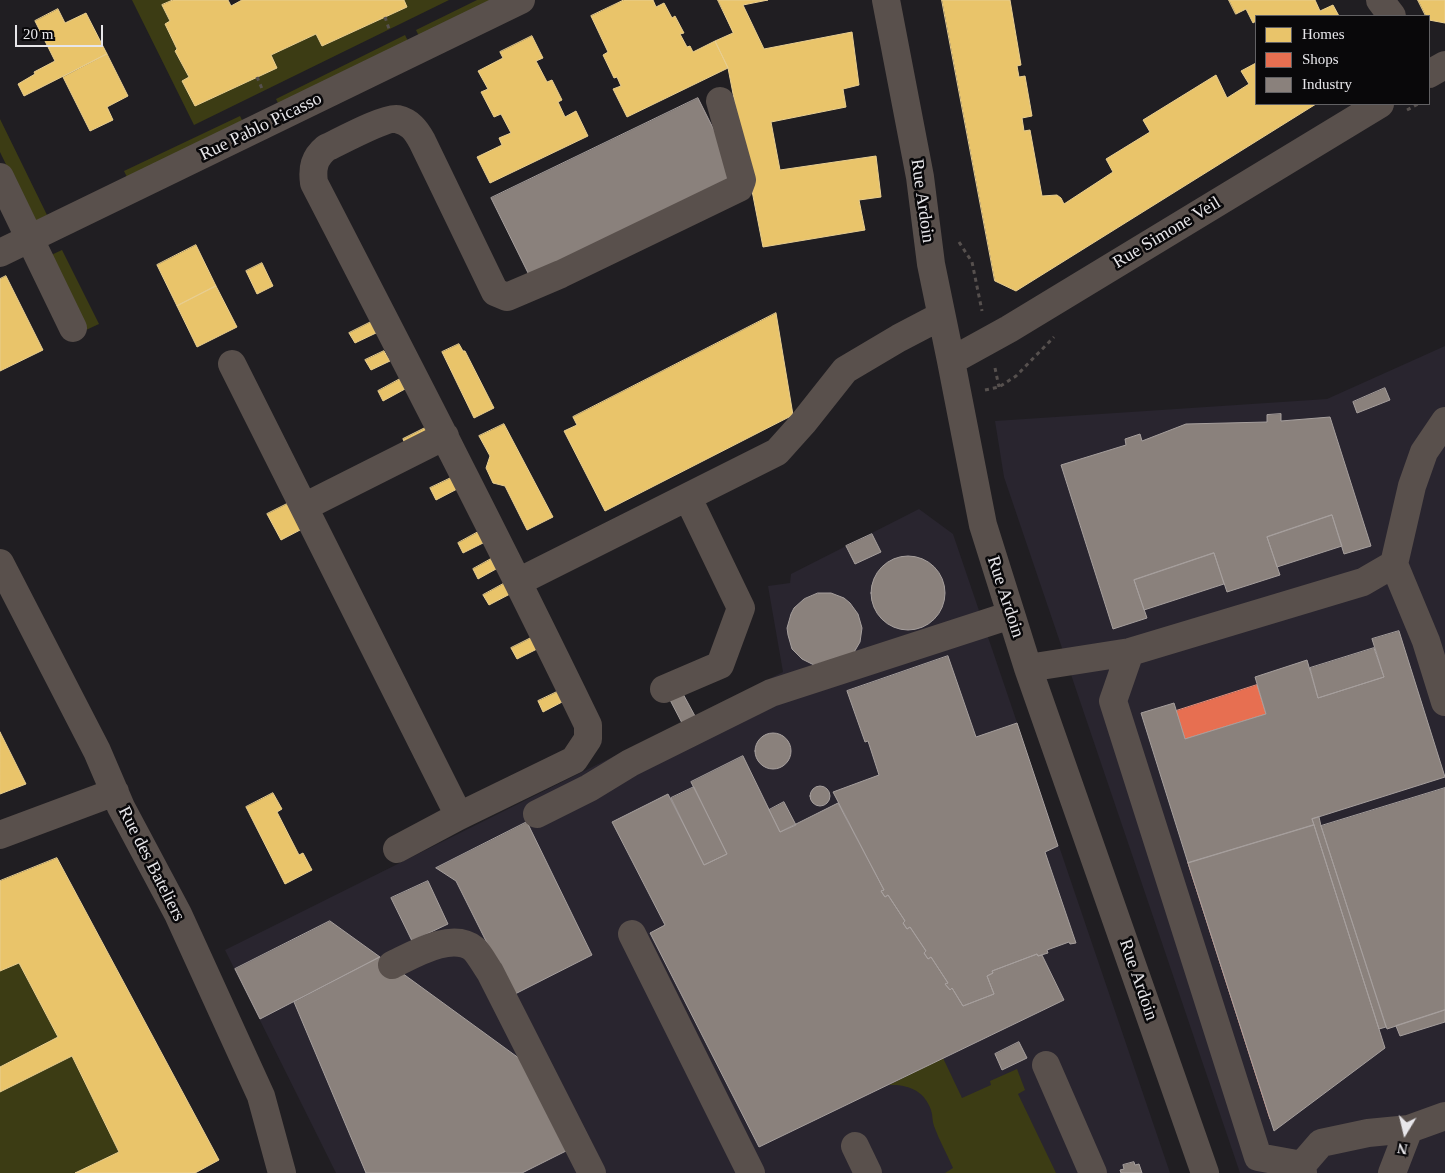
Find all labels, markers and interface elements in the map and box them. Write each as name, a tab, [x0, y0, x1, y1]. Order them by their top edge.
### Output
scale bar	[18, 15, 105, 47]
legend	[1255, 15, 1430, 105]
text: 20 m	[23, 26, 53, 42]
text: Homes	[1302, 26, 1345, 42]
text: Shops	[1302, 51, 1339, 67]
text: Industry	[1302, 76, 1352, 92]
street label: Rue Pablo Picasso	[196, 88, 326, 166]
street label: Rue Ardoin	[905, 158, 939, 244]
street label: Rue Simone Veil	[1109, 192, 1225, 274]
street label: Rue Ardoin	[982, 553, 1028, 641]
street label: Rue des Bateliers	[113, 803, 189, 925]
street label: Rue Ardoin	[1114, 937, 1162, 1023]
north arrow	[1380, 1108, 1430, 1158]
text: N	[1396, 1140, 1409, 1157]

